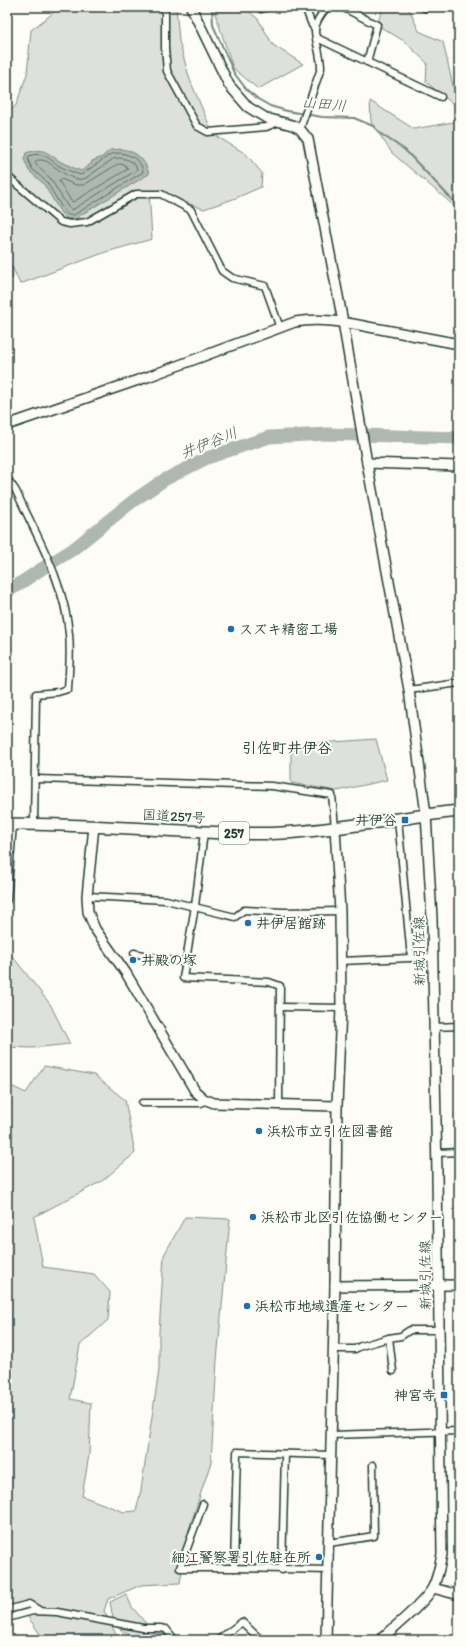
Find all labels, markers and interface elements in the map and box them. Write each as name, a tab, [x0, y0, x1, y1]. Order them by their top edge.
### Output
water label: 山田川	[301, 93, 347, 115]
water label: 井伊谷川	[178, 423, 240, 463]
place label: スズキ精密工場	[239, 621, 338, 638]
marker: スズキ精密工場	[226, 624, 236, 634]
district label: 引佐町井伊谷	[242, 739, 332, 757]
street label: 国道257号	[142, 806, 206, 827]
place label: 井伊谷	[355, 812, 397, 829]
marker: 井伊谷	[400, 815, 410, 825]
road number: 257	[219, 822, 249, 844]
place label: 井伊居館跡	[256, 915, 326, 932]
street label: 新城引佐線	[410, 916, 429, 986]
marker: 井伊居館跡	[243, 918, 253, 928]
place label: 井殿の塚	[141, 952, 197, 969]
marker: 井殿の塚	[128, 955, 138, 965]
place label: 浜松市立引佐図書館	[267, 1123, 393, 1140]
marker: 浜松市立引佐図書館	[254, 1126, 264, 1136]
place label: 浜松市北区引佐協働センター	[261, 1209, 443, 1226]
marker: 浜松市北区引佐協働センター	[248, 1212, 258, 1222]
street label: 新城引佐線	[416, 1240, 435, 1310]
place label: 浜松市地域遺産センター	[255, 1298, 409, 1315]
marker: 浜松市地域遺産センター	[242, 1301, 252, 1311]
place label: 神宮寺	[394, 1387, 436, 1404]
marker: 神宮寺	[439, 1390, 449, 1400]
place label: 細江警察署引佐駐在所	[171, 1549, 311, 1566]
marker: 細江警察署引佐駐在所	[314, 1552, 324, 1562]

